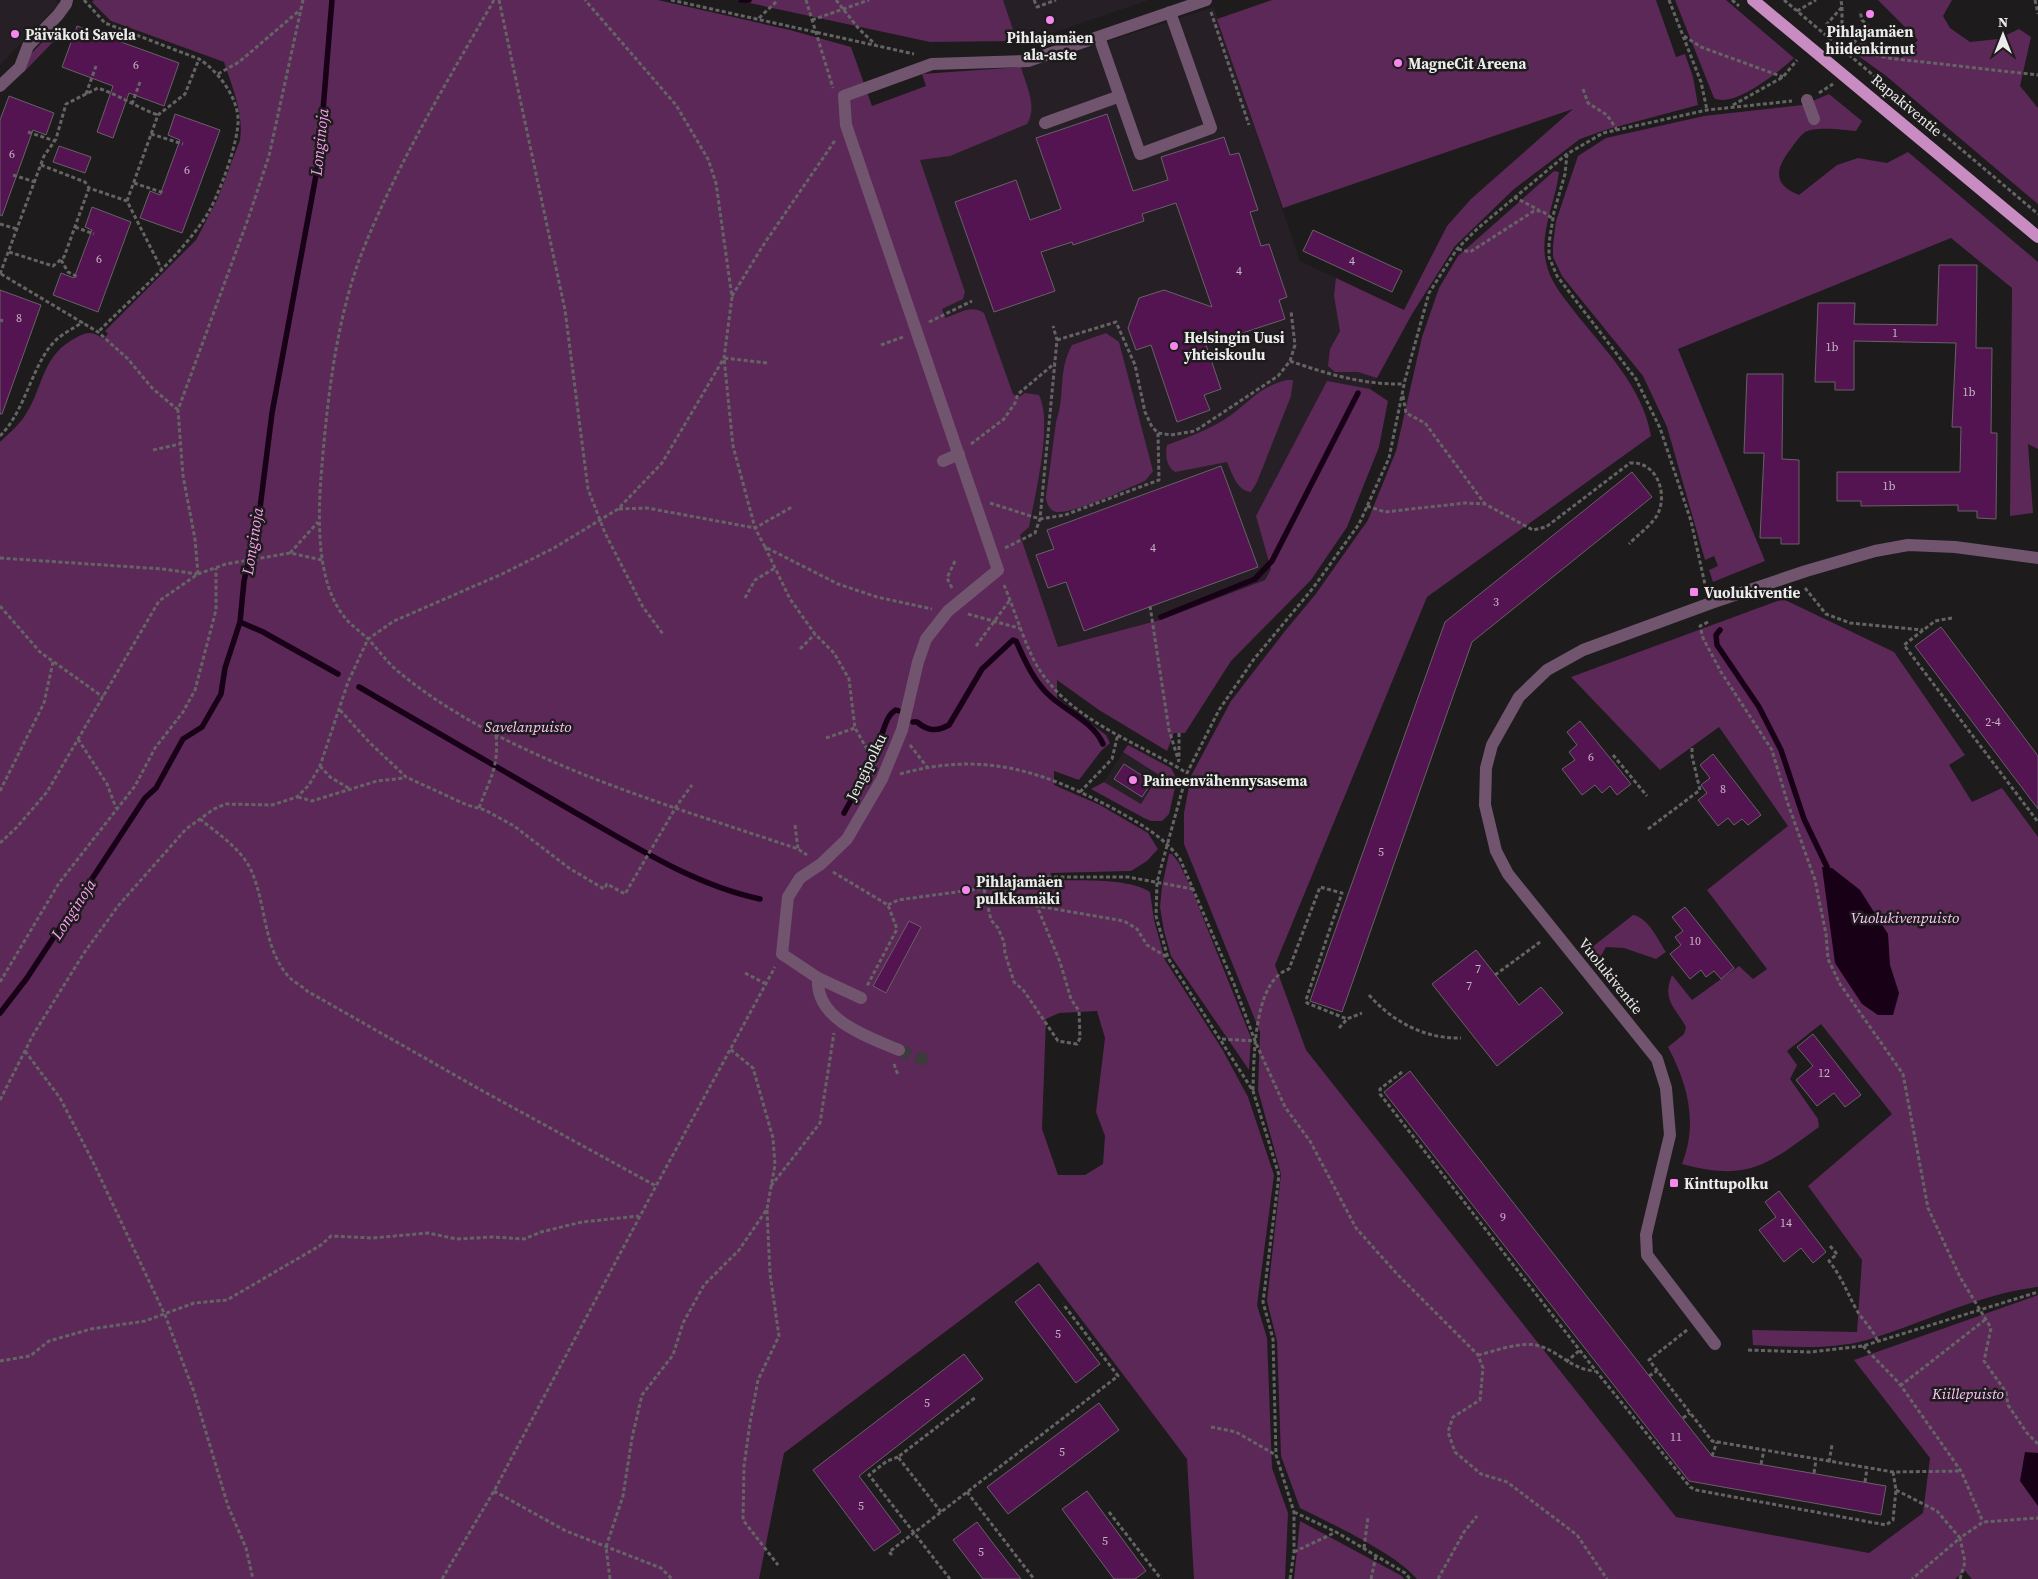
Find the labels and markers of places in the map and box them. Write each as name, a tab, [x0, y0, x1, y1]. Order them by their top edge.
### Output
marker: Pihlajamäen hiidenkirnut	[1864, 8, 1876, 20]
marker: Pihlajamäen ala-aste	[1044, 14, 1056, 26]
place label: Pihlajamäen hiidenkirnut	[1825, 21, 1915, 59]
place label: Päiväkoti Savela	[25, 24, 137, 45]
place label: Pihlajamäen ala-aste	[1007, 27, 1093, 65]
marker: Päiväkoti Savela	[9, 28, 21, 40]
place label: MagneCit Areena	[1408, 53, 1527, 74]
marker: MagneCit Areena	[1392, 57, 1404, 69]
place label: Helsingin Uusi yhteiskoulu	[1183, 327, 1285, 365]
marker: Helsingin Uusi yhteiskoulu	[1168, 340, 1180, 352]
place label: Vuolukiventie	[1704, 582, 1800, 603]
marker: Vuolukiventie	[1688, 586, 1700, 598]
place label: Paineenvähennysasema	[1143, 770, 1308, 791]
marker: Paineenvähennysasema	[1127, 774, 1139, 786]
place label: Pihlajamäen pulkkamäki	[976, 871, 1063, 909]
marker: Pihlajamäen pulkkamäki	[960, 884, 972, 896]
place label: Kinttupolku	[1684, 1173, 1768, 1194]
marker: Kinttupolku	[1668, 1177, 1680, 1189]

